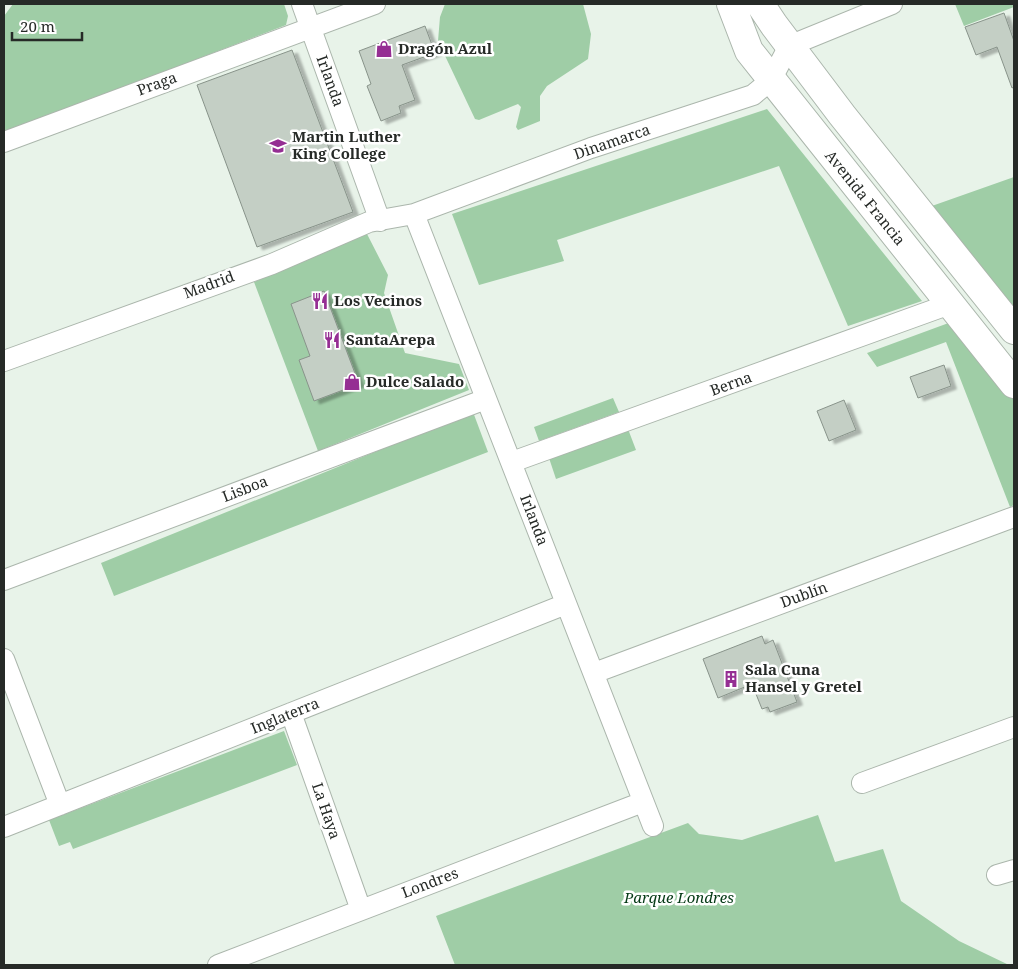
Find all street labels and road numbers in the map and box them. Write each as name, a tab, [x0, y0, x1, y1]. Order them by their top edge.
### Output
street label: Irlanda	[312, 52, 349, 109]
street label: Praga	[134, 67, 179, 99]
street label: Dinamarca	[571, 119, 652, 163]
street label: Avenida Francia	[821, 146, 910, 249]
street label: Madrid	[180, 266, 237, 302]
street label: Berna	[707, 366, 754, 400]
street label: Lisboa	[219, 470, 270, 506]
street label: Irlanda	[516, 491, 554, 548]
street label: Dublín	[777, 576, 830, 612]
street label: Inglaterra	[248, 692, 322, 738]
street label: La Haya	[308, 780, 346, 842]
street label: Londres	[399, 862, 461, 902]

